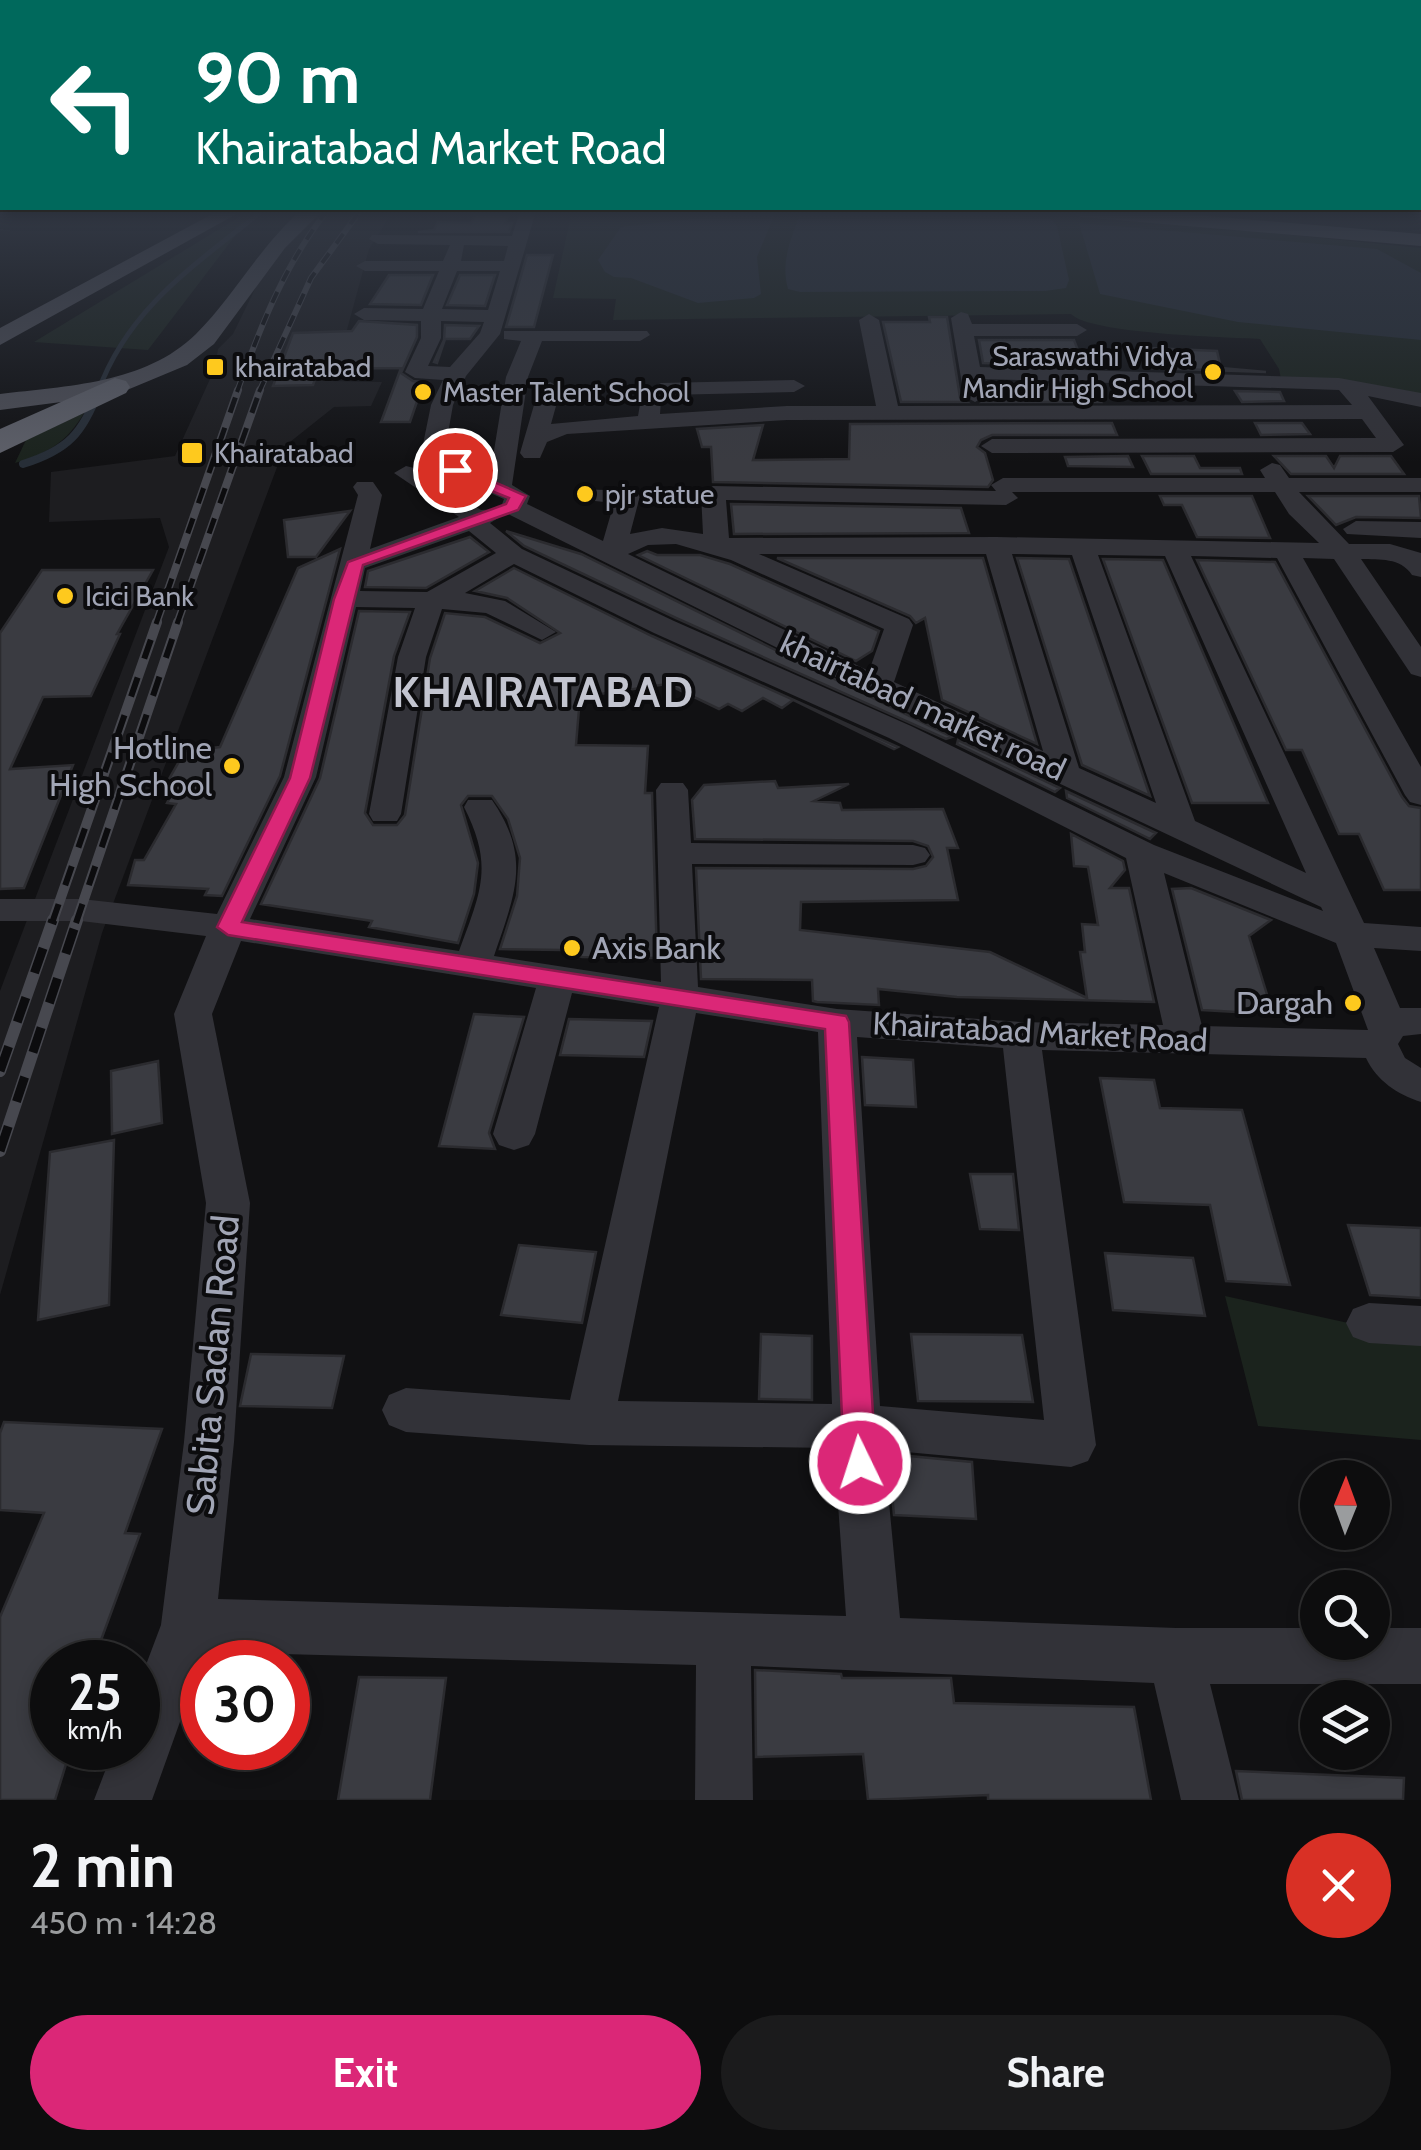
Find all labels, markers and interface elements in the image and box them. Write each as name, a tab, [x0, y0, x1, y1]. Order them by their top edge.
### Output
text: 90 m	[195, 35, 360, 121]
icon: left	[30, 40, 160, 170]
text: Khairatabad Market Road	[195, 121, 667, 175]
place label: Saraswathi Vidya Mandir High School	[962, 339, 1194, 405]
place label: khairatabad	[235, 350, 371, 384]
marker: khairatabad	[204, 356, 226, 378]
marker: Saraswathi Vidya Mandir High School	[1202, 361, 1224, 383]
place label: Master Talent School	[443, 375, 690, 409]
marker: Master Talent School	[412, 381, 434, 403]
pin	[413, 428, 498, 513]
place label: Khairatabad	[214, 436, 354, 470]
marker: Khairatabad	[179, 440, 205, 466]
icon: arrive	[428, 443, 483, 498]
place label: pjr statue	[605, 477, 714, 511]
marker: pjr statue	[574, 483, 596, 505]
place label: Icici Bank	[85, 579, 194, 613]
marker: Icici Bank	[54, 585, 76, 607]
street label: khairtabad market road	[774, 622, 1072, 789]
district label: KHAIRATABAD	[393, 666, 695, 718]
place label: Hotline High School	[49, 728, 212, 804]
marker: Hotline High School	[221, 755, 243, 777]
place label: Axis Bank	[592, 928, 721, 967]
marker: Axis Bank	[561, 937, 583, 959]
place label: Dargah	[1236, 983, 1333, 1022]
marker: Dargah	[1342, 992, 1364, 1014]
street label: Khairatabad Market Road	[872, 1003, 1209, 1060]
street label: Sabita Sadan Road	[176, 1213, 249, 1517]
position arrow	[808, 1411, 912, 1515]
north arrow	[1300, 1460, 1390, 1550]
map controls	[1300, 1460, 1390, 1770]
button: search	[1300, 1570, 1390, 1660]
speed limit sign: 30	[180, 1640, 310, 1770]
text: 25	[68, 1662, 122, 1723]
button: layers	[1300, 1680, 1390, 1770]
text: km/h	[68, 1715, 122, 1745]
text: 2 min	[30, 1829, 175, 1902]
button: close	[1286, 1833, 1391, 1938]
text: 450 m · 14:28	[30, 1903, 217, 1942]
button: Exit	[30, 2015, 701, 2130]
button: Share	[721, 2015, 1391, 2130]

